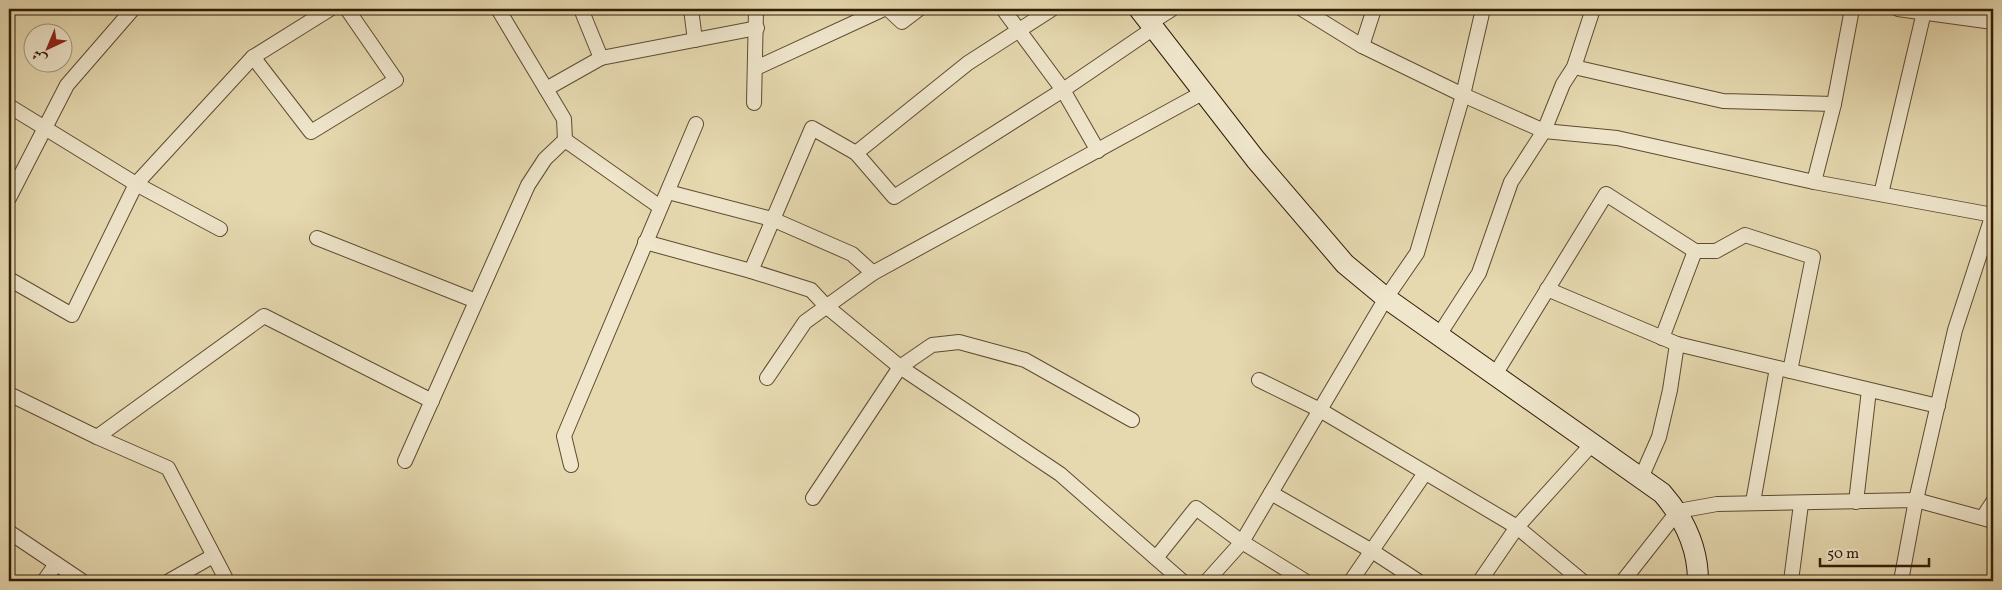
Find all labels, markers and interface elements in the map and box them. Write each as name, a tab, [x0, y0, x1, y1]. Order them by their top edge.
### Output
north arrow	[22, 22, 72, 72]
text: ش	[28, 45, 52, 68]
scale bar	[1820, 535, 1928, 567]
text: 50 m	[1827, 544, 1859, 565]

